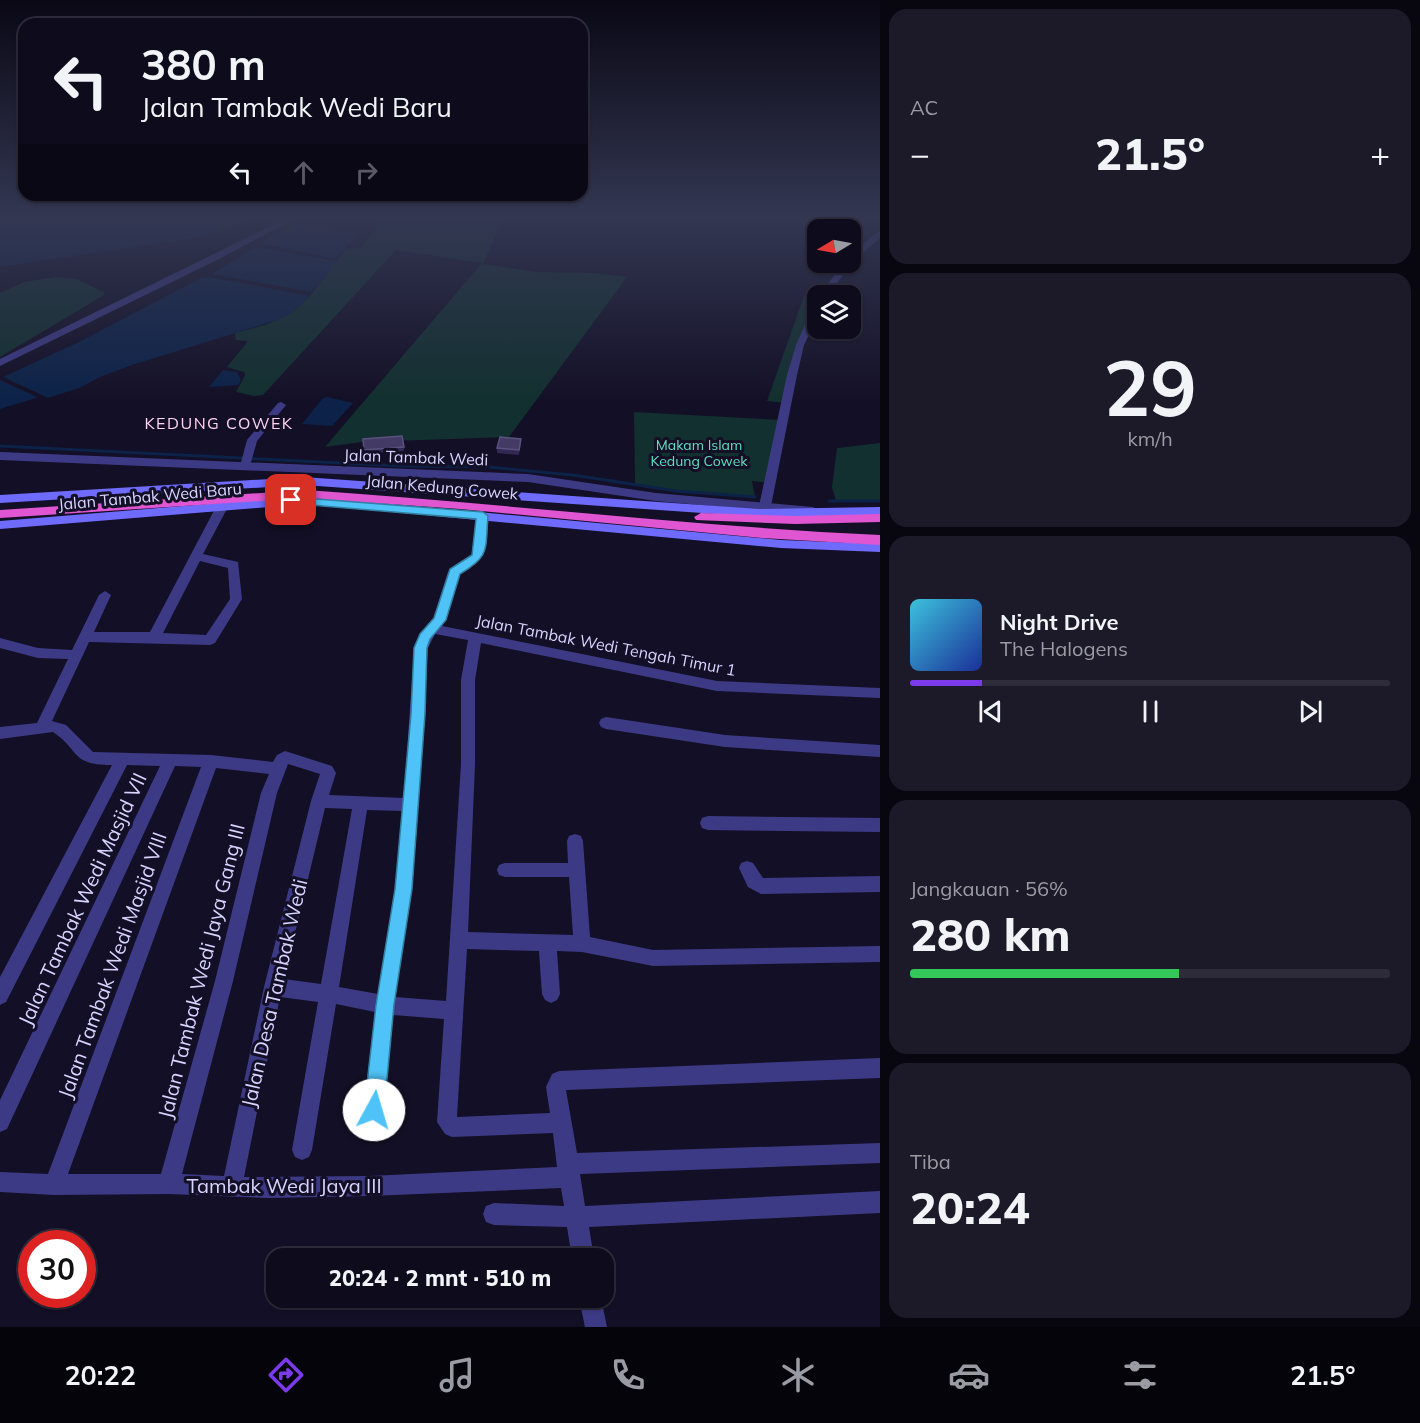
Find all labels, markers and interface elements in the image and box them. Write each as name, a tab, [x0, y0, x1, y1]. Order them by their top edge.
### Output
text: 380 m	[141, 38, 266, 91]
icon: left	[42, 42, 120, 120]
text: Jalan Tambak Wedi Baru	[141, 90, 452, 124]
text: AC	[910, 95, 938, 120]
text: 21.5°	[1095, 125, 1205, 181]
text: −	[910, 133, 930, 174]
text: +	[1370, 133, 1390, 174]
icon: left	[224, 156, 257, 189]
icon: ahead	[287, 156, 320, 189]
icon: right	[350, 156, 383, 189]
north arrow	[807, 219, 861, 273]
map controls	[807, 219, 861, 339]
button: layers	[807, 285, 861, 339]
text: 29	[1103, 338, 1197, 436]
district label: KEDUNG COWEK	[144, 413, 294, 433]
text: km/h	[1127, 426, 1173, 451]
park label: Makam Islam Kedung Cowek	[651, 436, 748, 470]
street label: Jalan Tambak Wedi	[343, 444, 489, 470]
street label: Jalan Kedung Cowek	[365, 470, 520, 504]
pin	[265, 474, 316, 525]
street label: Jalan Tambak Wedi Baru	[57, 478, 243, 514]
icon: arrive	[274, 483, 307, 516]
text: Night Drive	[1000, 608, 1119, 636]
street label: Jalan Tambak Wedi Tengah Timur 1	[474, 610, 738, 680]
text: The Halogens	[1000, 636, 1128, 661]
icon: previous	[974, 695, 1007, 728]
icon: pause	[1134, 695, 1167, 728]
icon: next	[1294, 695, 1327, 728]
street label: Jalan Tambak Wedi Masjid VII	[12, 769, 152, 1029]
street label: Jalan Tambak Wedi Jaya Gang III	[152, 821, 250, 1121]
street label: Jalan Tambak Wedi Masjid VIII	[52, 829, 172, 1101]
street label: Jalan Desa Tambak Wedi	[236, 876, 312, 1110]
text: Jangkauan · 56%	[910, 876, 1068, 901]
text: 280 km	[910, 906, 1071, 962]
position arrow	[342, 1078, 406, 1142]
text: Tiba	[910, 1149, 951, 1174]
street label: Tambak Wedi Jaya III	[186, 1173, 382, 1198]
text: 20:24	[910, 1179, 1030, 1235]
speed limit sign: 30	[18, 1230, 96, 1308]
text: 20:24 · 2 mnt · 510 m	[329, 1264, 551, 1292]
icon: directions	[265, 1354, 307, 1396]
icon: music	[436, 1354, 478, 1396]
icon: phone	[607, 1354, 649, 1396]
icon: climate	[777, 1354, 819, 1396]
icon: car	[948, 1354, 990, 1396]
icon: filters	[1119, 1354, 1161, 1396]
text: 20:22	[64, 1358, 136, 1392]
text: 21.5°	[1290, 1358, 1355, 1392]

